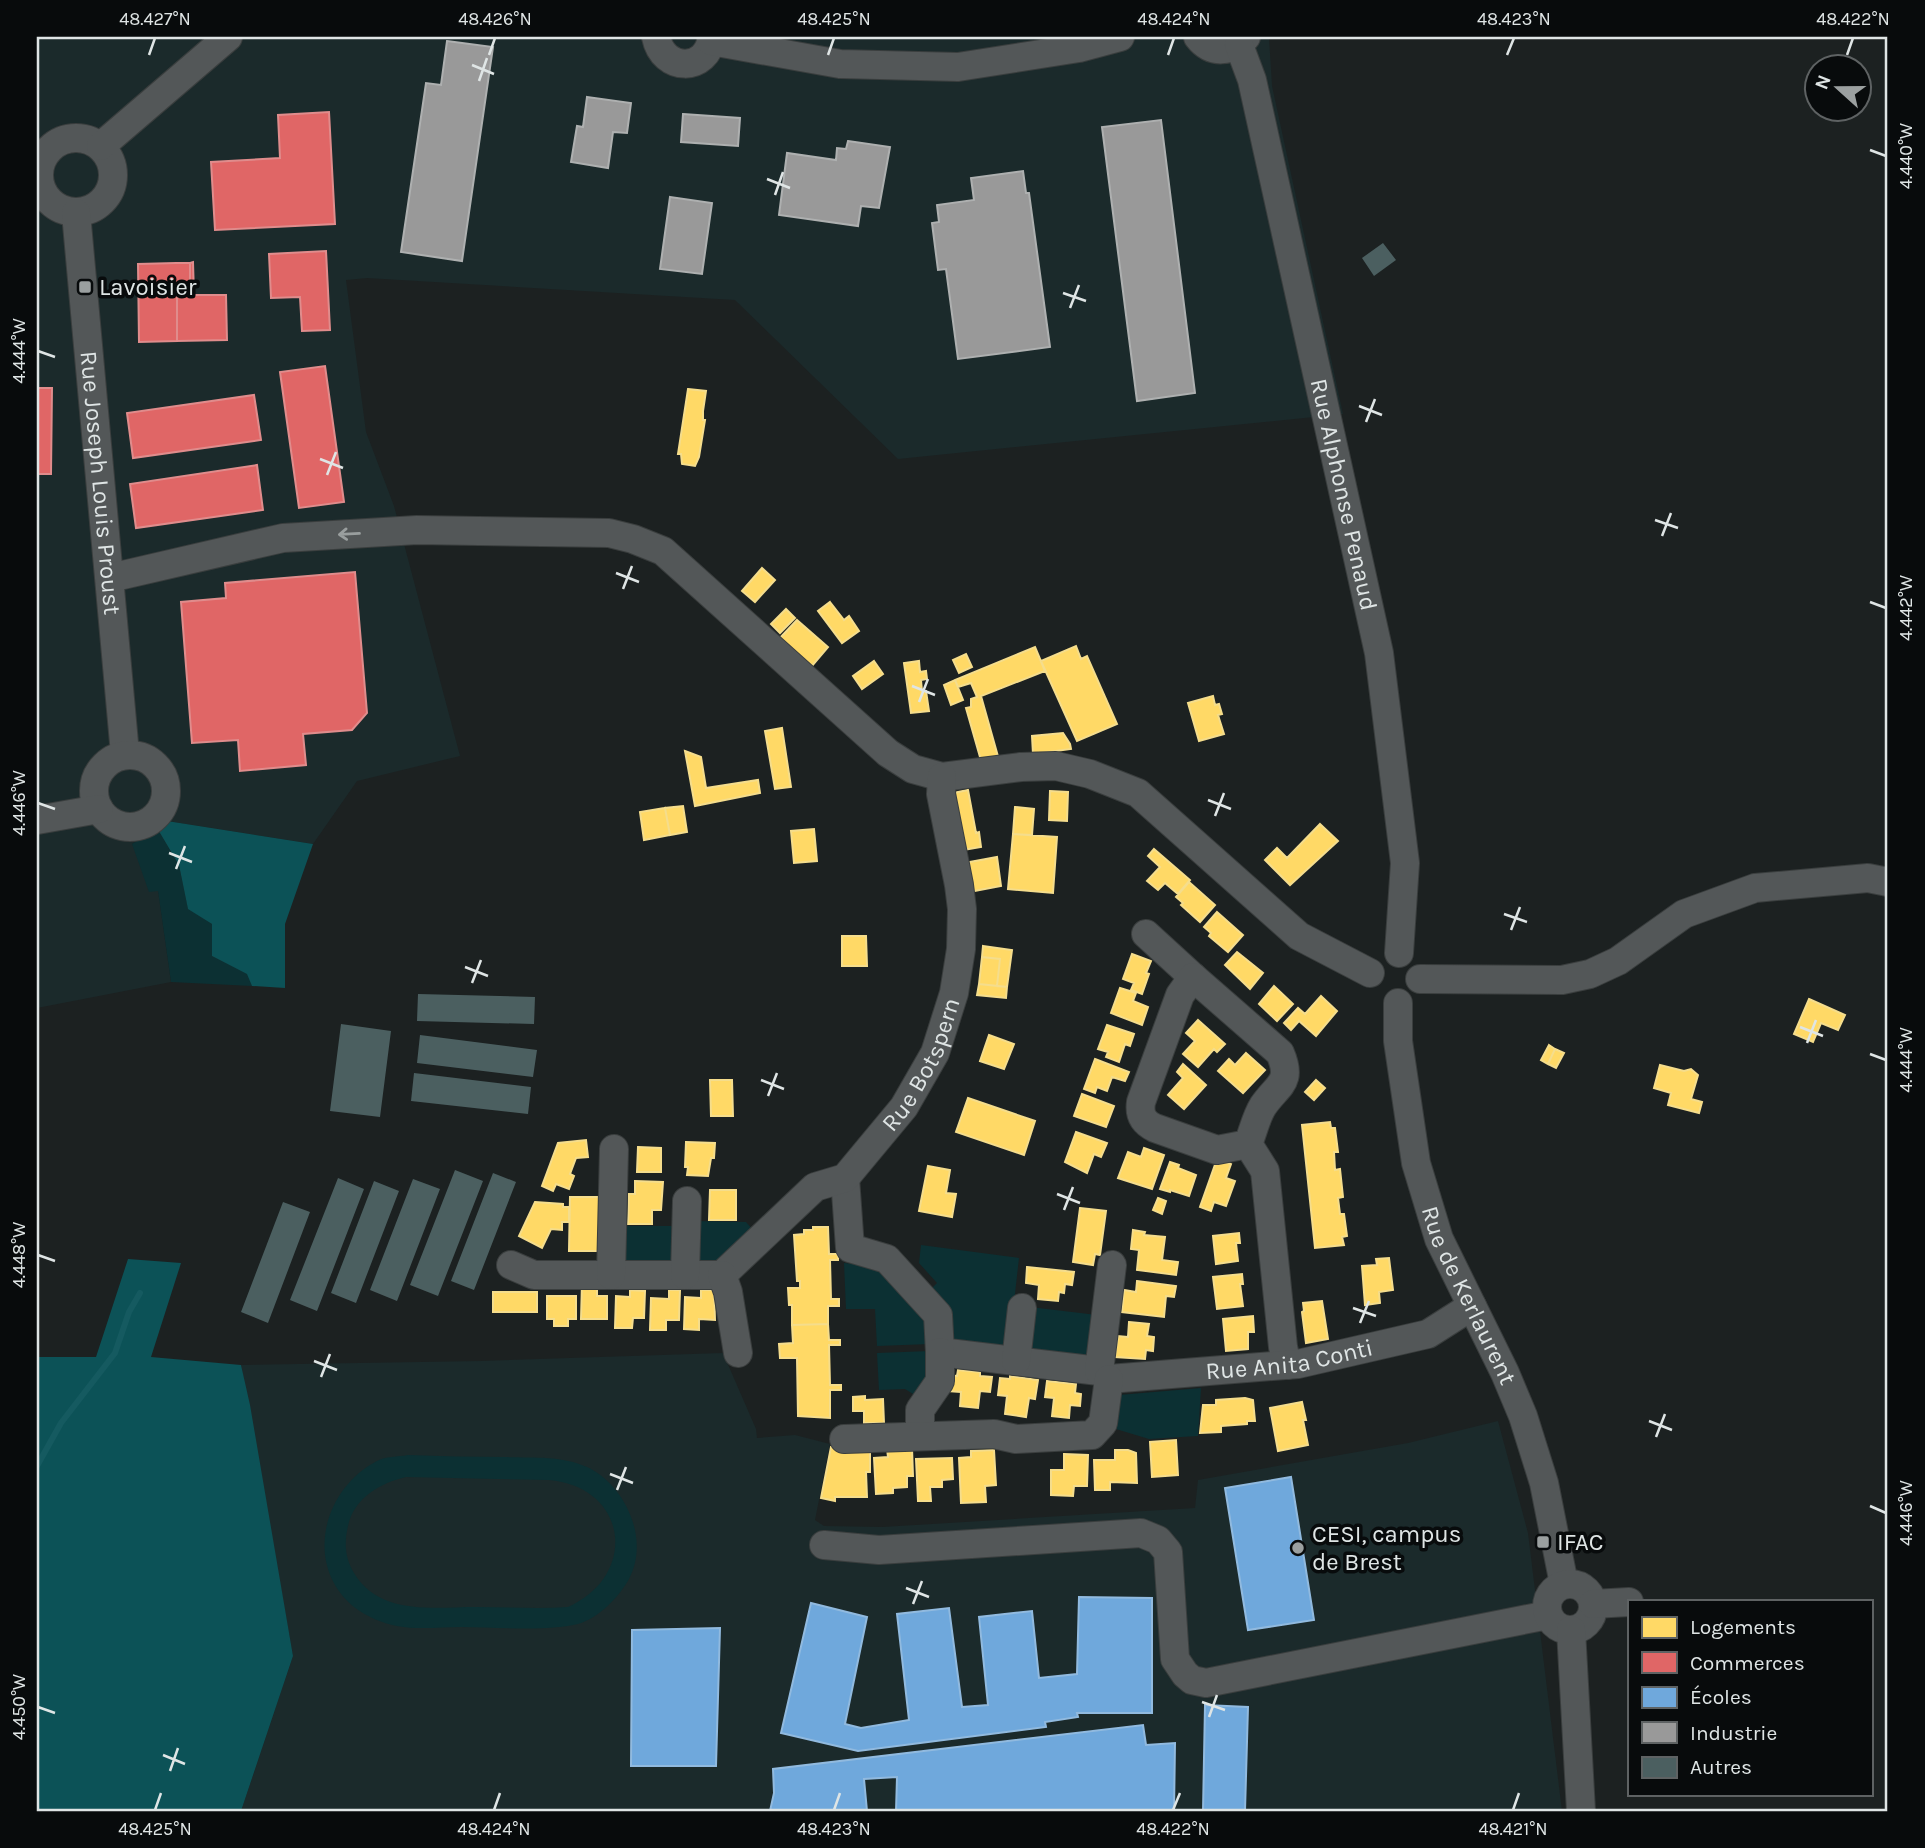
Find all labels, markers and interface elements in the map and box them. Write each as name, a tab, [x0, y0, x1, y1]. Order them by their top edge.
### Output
text: 48.427°N	[119, 8, 191, 30]
text: 48.426°N	[458, 8, 532, 30]
text: 48.425°N	[797, 8, 871, 30]
text: 48.424°N	[1137, 8, 1211, 30]
text: 48.423°N	[1477, 8, 1551, 30]
text: 48.422°N	[1816, 8, 1890, 30]
north arrow	[1802, 52, 1872, 122]
text: N	[1810, 72, 1836, 93]
text: 4.440°W	[1895, 123, 1917, 189]
place label: Lavoisier	[99, 273, 197, 301]
marker: Lavoisier	[77, 279, 93, 295]
text: 4.444°W	[8, 318, 30, 384]
street label: Rue Joseph Louis Proust	[75, 350, 126, 616]
street label: Rue Alphonse Penaud	[1305, 376, 1383, 613]
one-way arrow	[338, 528, 361, 541]
text: 4.442°W	[1895, 575, 1917, 641]
text: 4.446°W	[8, 770, 30, 836]
street label: Rue Botspern	[876, 994, 966, 1137]
text: 4.444°W	[1895, 1027, 1917, 1093]
street label: Rue de Kerlaurent	[1416, 1203, 1522, 1389]
text: 4.448°W	[8, 1222, 30, 1288]
street label: Rue Anita Conti	[1204, 1333, 1376, 1385]
text: 4.446°W	[1895, 1480, 1917, 1546]
place label: CESI, campus de Brest	[1312, 1520, 1461, 1576]
place label: IFAC	[1557, 1528, 1603, 1556]
marker: IFAC	[1535, 1534, 1551, 1550]
marker: CESI, campus de Brest	[1290, 1540, 1306, 1556]
legend	[1628, 1600, 1872, 1796]
text: Logements	[1690, 1615, 1796, 1639]
text: Commerces	[1690, 1651, 1805, 1675]
text: 4.450°W	[8, 1674, 30, 1740]
text: Écoles	[1690, 1685, 1752, 1709]
text: Industrie	[1690, 1721, 1777, 1745]
text: Autres	[1690, 1755, 1752, 1779]
text: 48.425°N	[118, 1818, 192, 1840]
text: 48.424°N	[457, 1818, 531, 1840]
text: 48.423°N	[797, 1818, 871, 1840]
text: 48.422°N	[1136, 1818, 1210, 1840]
text: 48.421°N	[1478, 1818, 1548, 1840]

